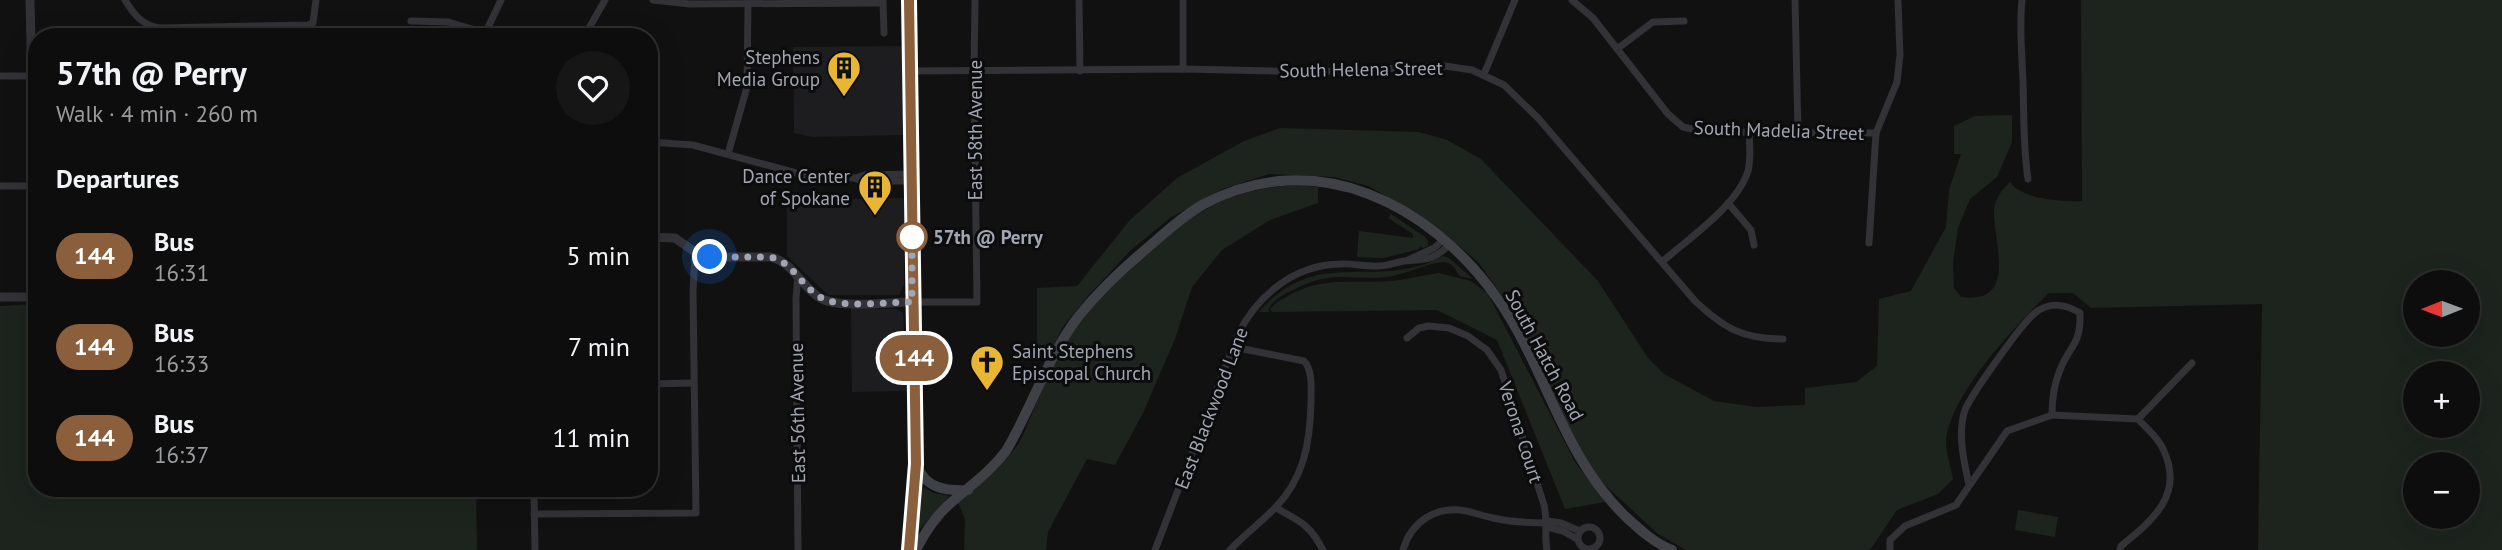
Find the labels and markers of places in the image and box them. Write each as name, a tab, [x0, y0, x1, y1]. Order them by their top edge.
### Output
place label: Stephens Media Group	[717, 45, 820, 91]
building icon: Stephens Media Group	[825, 49, 863, 98]
place label: Dance Center of Spokane	[742, 164, 851, 210]
building icon: Dance Center of Spokane	[856, 168, 894, 217]
marker: 57th @ Perry	[897, 222, 927, 252]
place label: 57th @ Perry	[933, 225, 1044, 249]
place label: Saint Stephens Episcopal Church	[1012, 339, 1151, 385]
church icon: Saint Stephens Episcopal Church	[968, 343, 1006, 392]

